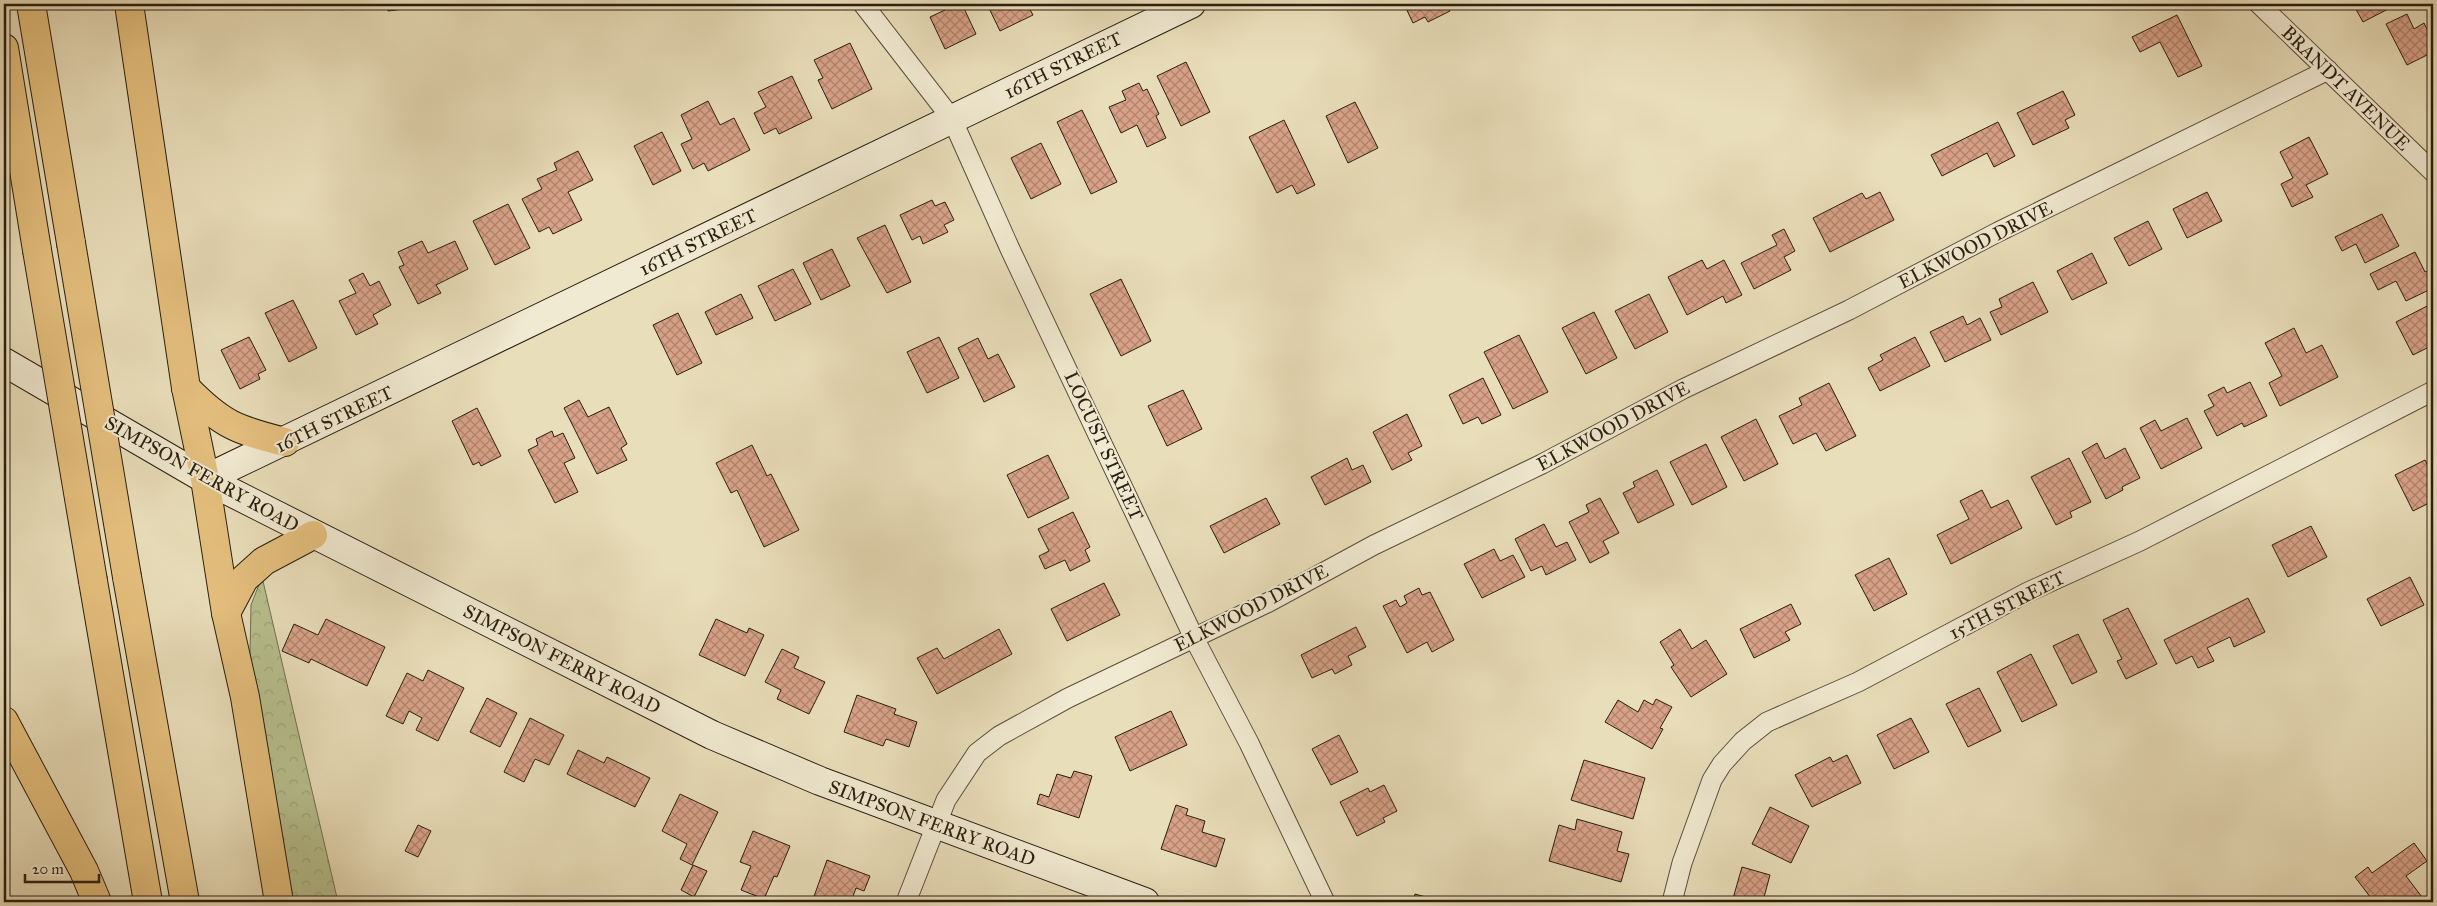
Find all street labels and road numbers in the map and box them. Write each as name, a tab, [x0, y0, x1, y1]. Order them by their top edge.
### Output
street label: BRANDT AVENUE	[2277, 21, 2415, 156]
street label: 16TH STREET	[1000, 27, 1126, 103]
street label: ELKWOOD DRIVE	[1894, 196, 2056, 294]
street label: 16TH STREET	[635, 204, 761, 280]
street label: LOCUST STREET	[1059, 368, 1149, 524]
street label: ELKWOOD DRIVE	[1533, 376, 1694, 476]
street label: 16TH STREET	[271, 381, 397, 457]
street label: SIMPSON FERRY ROAD	[101, 411, 303, 537]
street label: ELKWOOD DRIVE	[1170, 559, 1332, 657]
street label: 15TH STREET	[1945, 566, 2069, 644]
street label: SIMPSON FERRY ROAD	[459, 599, 665, 719]
street label: SIMPSON FERRY ROAD	[825, 775, 1039, 871]

